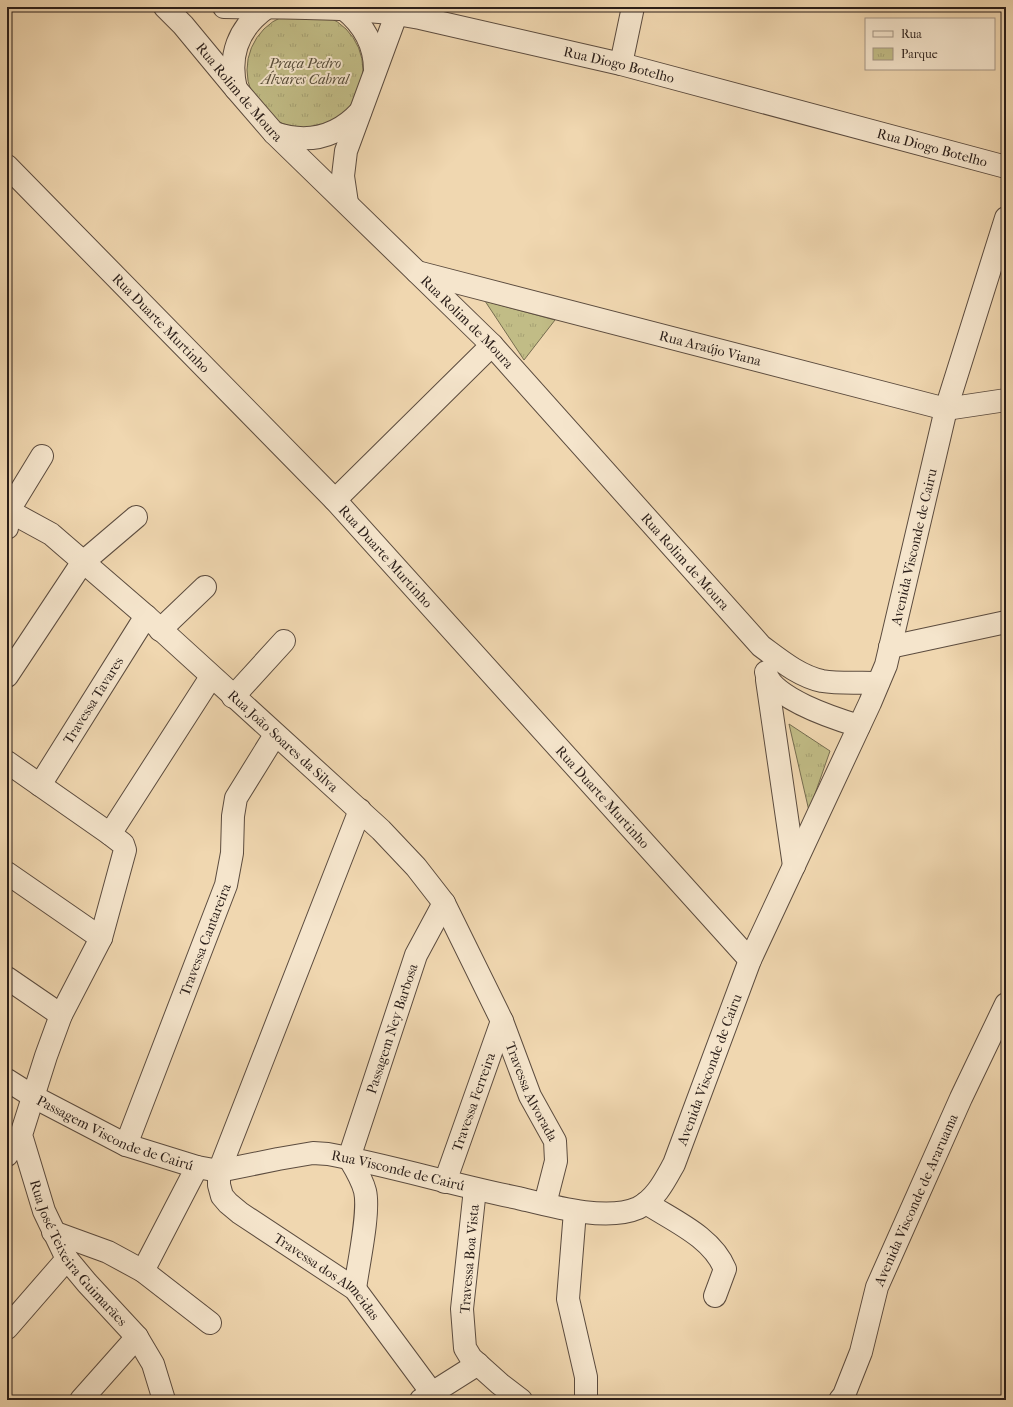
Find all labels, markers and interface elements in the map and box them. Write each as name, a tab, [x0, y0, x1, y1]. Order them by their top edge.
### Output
legend	[865, 18, 995, 70]
text: Rua	[901, 27, 922, 41]
street label: Rua Rolim de Moura	[192, 39, 286, 146]
street label: Rua Diogo Botelho	[562, 43, 676, 87]
text: Parque	[901, 47, 938, 61]
park label: Praça Pedro Álvares Cabral	[259, 55, 350, 88]
street label: Rua Diogo Botelho	[875, 125, 989, 171]
street label: Rua Duarte Murtinho	[108, 270, 213, 376]
street label: Rua Rolim de Moura	[417, 272, 517, 373]
street label: Rua Araújo Viana	[657, 327, 764, 370]
street label: Avenida Visconde de Cairu	[887, 467, 941, 628]
street label: Rua Duarte Murtinho	[335, 502, 436, 611]
street label: Rua Rolim de Moura	[637, 510, 733, 614]
street label: Travessa Tavares	[60, 654, 127, 747]
street label: Rua João Soares da Silva	[224, 687, 342, 796]
street label: Rua Duarte Murtinho	[552, 742, 653, 852]
street label: Travessa Cantareira	[176, 881, 235, 998]
street label: Passagem Ney Barbosa	[363, 961, 422, 1096]
street label: Avenida Visconde de Cairu	[673, 991, 746, 1149]
street label: Travessa Alvorada	[502, 1040, 562, 1145]
street label: Travessa Ferreira	[448, 1050, 499, 1154]
street label: Passagem Visconde de Cairú	[34, 1092, 195, 1174]
street label: Avenida Visconde de Araruama	[870, 1111, 962, 1290]
street label: Rua Visconde de Cairú	[330, 1147, 466, 1195]
street label: Rua José Teixeira Guimarães	[26, 1178, 130, 1330]
street label: Travessa Boa Vista	[456, 1203, 483, 1314]
street label: Travessa dos Almeidas	[270, 1230, 383, 1324]

